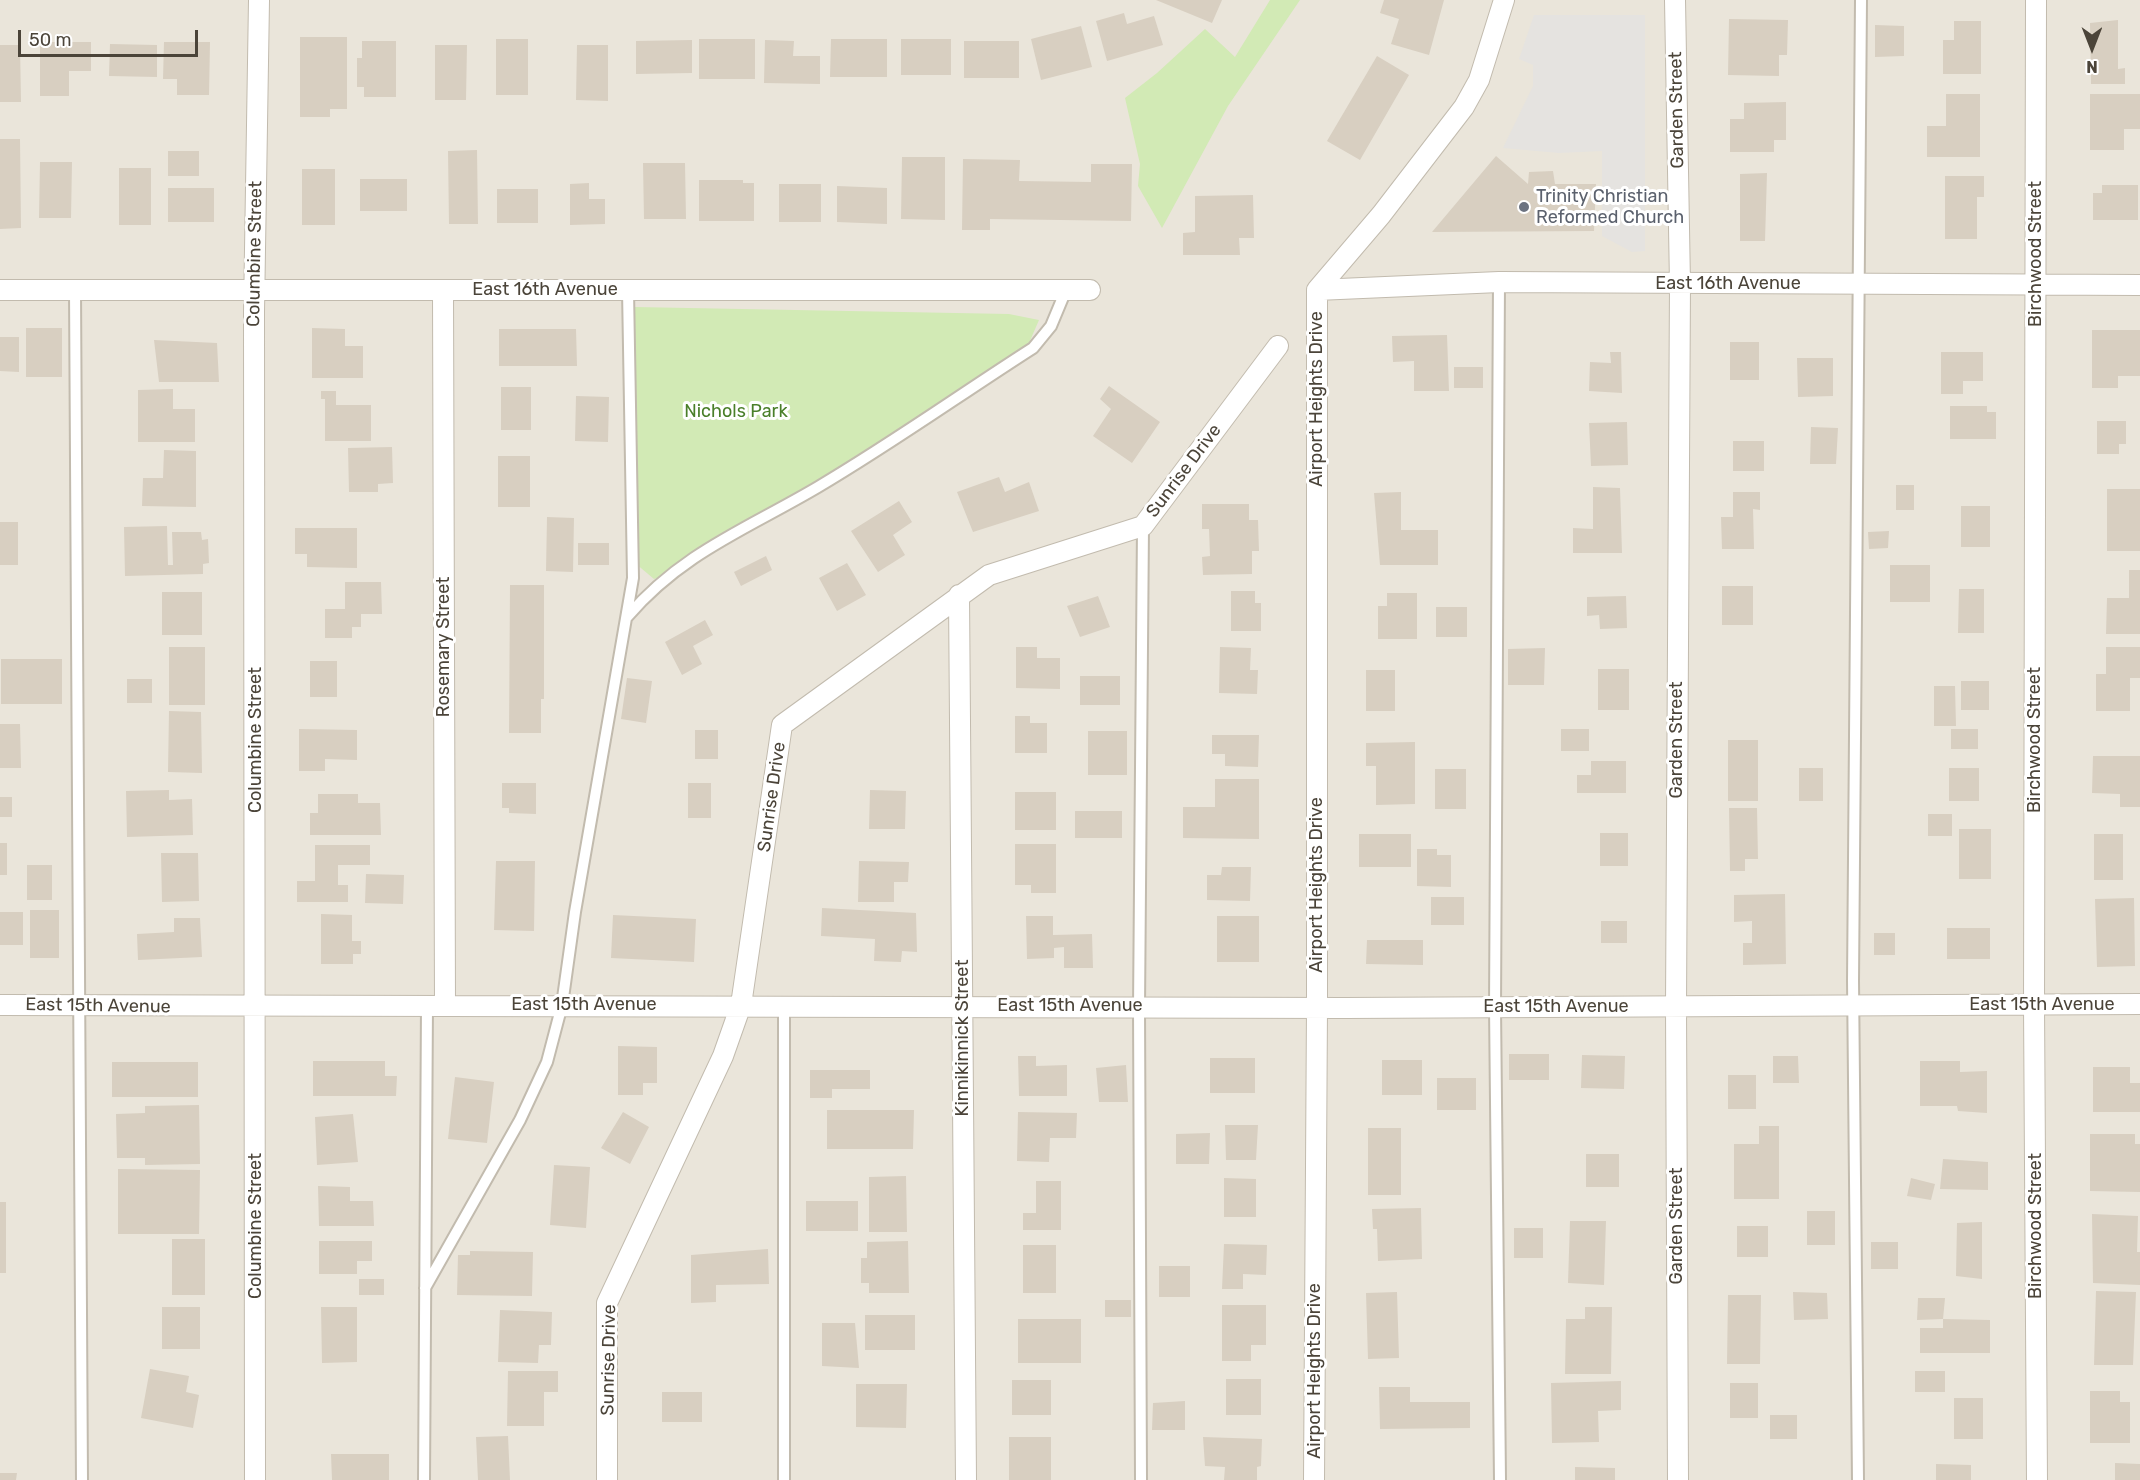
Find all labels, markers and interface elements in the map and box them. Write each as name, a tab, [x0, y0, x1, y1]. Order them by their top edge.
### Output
scale bar	[21, 18, 201, 56]
north arrow	[2062, 18, 2122, 78]
text: 50 m	[29, 29, 72, 51]
street label: Garden Street	[1665, 51, 1689, 169]
text: N	[2086, 57, 2098, 76]
street label: Columbine Street	[243, 181, 267, 327]
street label: Birchwood Street	[2025, 181, 2047, 327]
place label: Trinity Christian Reformed Church	[1536, 186, 1684, 228]
marker: Trinity Christian Reformed Church	[1517, 200, 1531, 214]
street label: East 16th Avenue	[1655, 273, 1801, 295]
street label: East 16th Avenue	[472, 279, 618, 301]
street label: Airport Heights Drive	[1306, 311, 1328, 487]
park label: Nichols Park	[684, 401, 788, 423]
street label: Sunrise Drive	[1142, 420, 1226, 522]
street label: Rosemary Street	[433, 577, 455, 717]
street label: Columbine Street	[245, 667, 267, 813]
street label: Birchwood Street	[2024, 667, 2046, 813]
street label: Garden Street	[1666, 682, 1688, 798]
street label: Sunrise Drive	[754, 740, 790, 854]
street label: Airport Heights Drive	[1306, 797, 1328, 973]
street label: Kinnikinnick Street	[952, 960, 974, 1116]
street label: East 15th Avenue	[25, 994, 171, 1018]
street label: East 15th Avenue	[511, 994, 657, 1016]
street label: East 15th Avenue	[1969, 994, 2115, 1016]
street label: East 15th Avenue	[997, 995, 1143, 1017]
street label: East 15th Avenue	[1483, 996, 1629, 1018]
street label: Columbine Street	[245, 1153, 267, 1299]
street label: Birchwood Street	[2025, 1153, 2047, 1299]
street label: Garden Street	[1666, 1168, 1688, 1284]
street label: Airport Heights Drive	[1304, 1283, 1326, 1459]
street label: Sunrise Drive	[597, 1304, 621, 1416]

